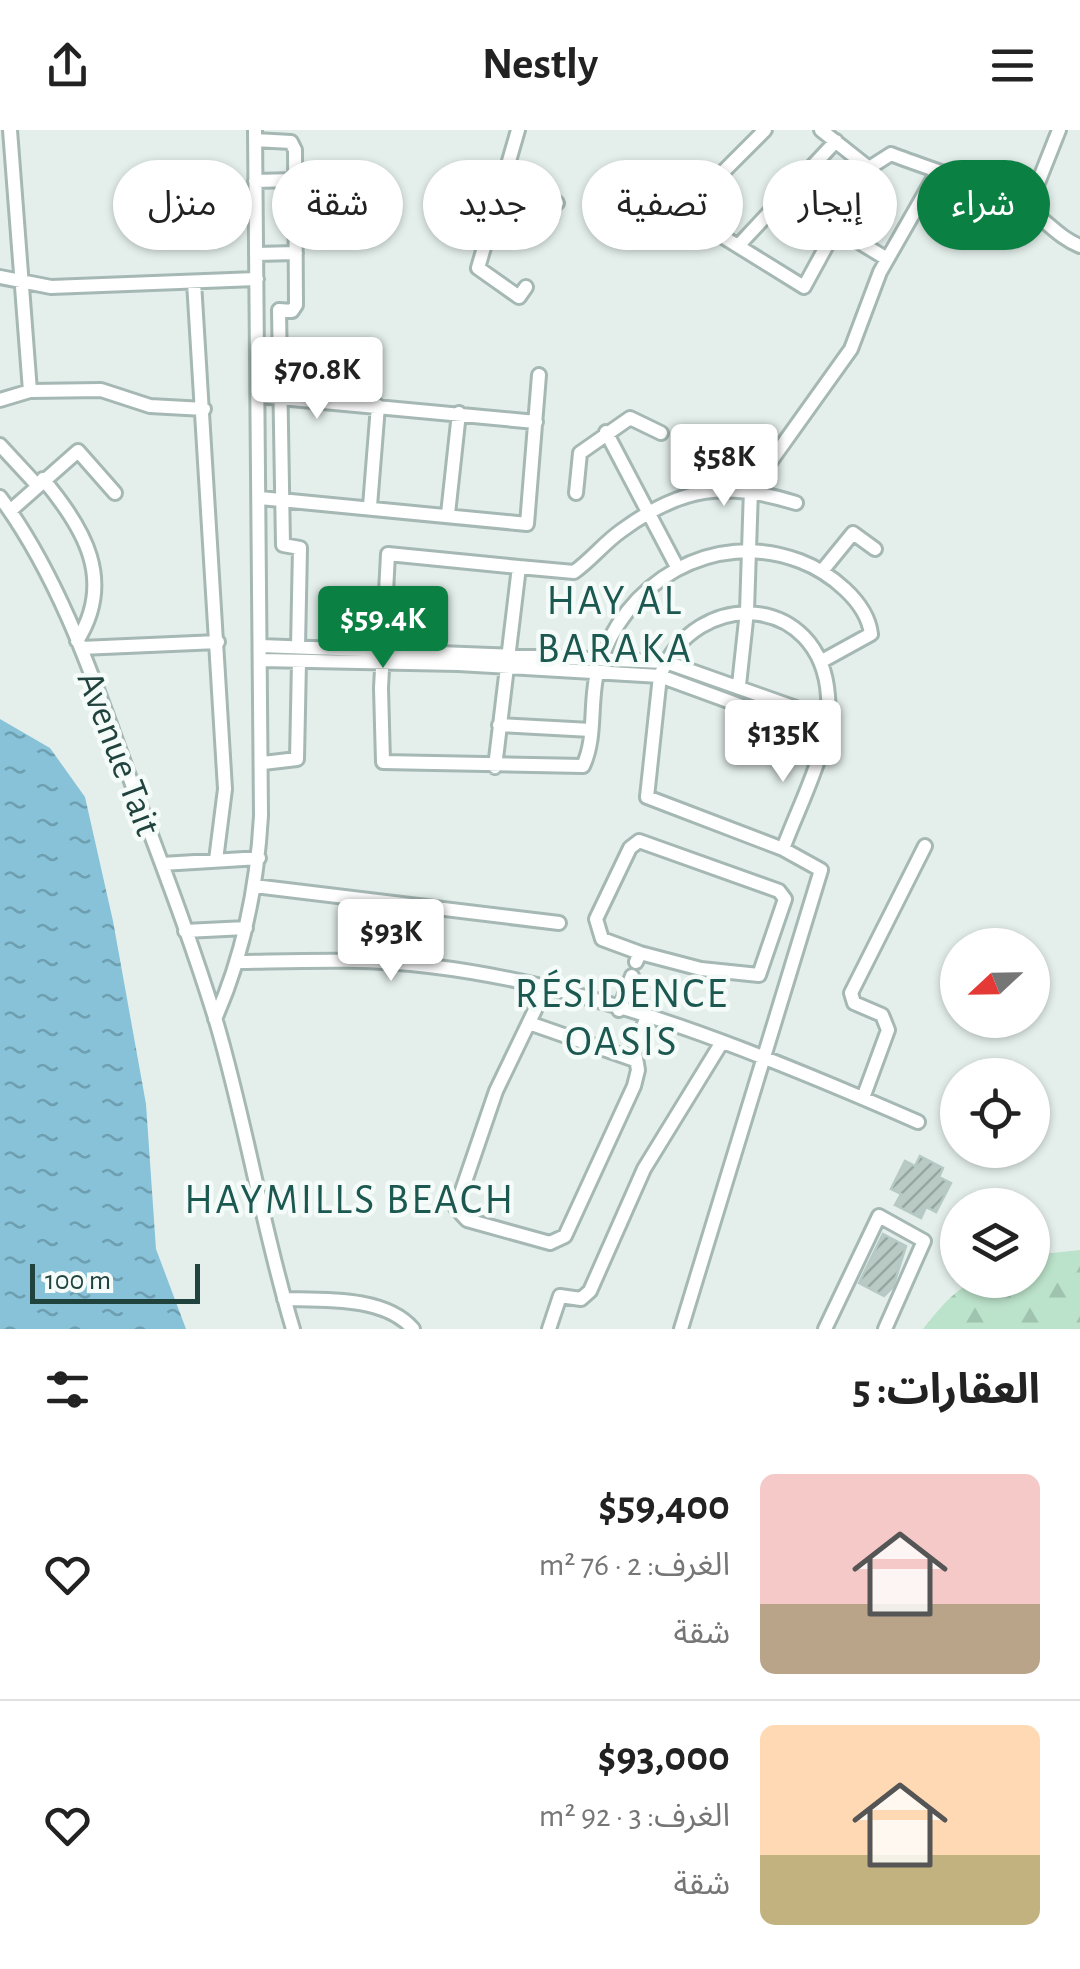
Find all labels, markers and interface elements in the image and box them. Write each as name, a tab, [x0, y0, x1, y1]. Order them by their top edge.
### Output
icon: share	[40, 38, 95, 93]
icon: menu	[985, 38, 1040, 93]
text: Nestly	[482, 42, 598, 87]
chip: منزل	[113, 160, 252, 250]
chip: شقة	[272, 160, 403, 250]
chip: جديد	[423, 160, 562, 250]
chip: تصفية	[582, 160, 743, 250]
chip: إيجار	[763, 160, 897, 250]
chip: شراء	[917, 160, 1050, 250]
pin: $70.8K	[236, 337, 398, 422]
text: $70.8K	[274, 353, 360, 385]
pin: $58K	[665, 424, 783, 509]
text: $58K	[693, 440, 755, 472]
district label: HAY AL BARAKA	[537, 580, 693, 670]
pin: $59.4K	[302, 586, 464, 671]
text: $59.4K	[340, 602, 426, 634]
street label: Avenue Tait	[70, 667, 167, 841]
pin: $135K	[713, 700, 853, 785]
text: $135K	[747, 716, 819, 748]
pin: $93K	[332, 899, 450, 984]
text: $93K	[360, 915, 422, 947]
north arrow	[940, 928, 1050, 1038]
map controls	[940, 928, 1050, 1298]
district label: RÉSIDENCE OASIS	[515, 969, 729, 1063]
button: locate	[940, 1058, 1050, 1168]
district label: HAYMILLS BEACH	[184, 1179, 516, 1221]
button: layers	[940, 1188, 1050, 1298]
scale bar	[30, 1259, 200, 1304]
text: 100 m	[45, 1267, 111, 1295]
icon: filters	[40, 1362, 95, 1417]
text: العقارات: 5	[853, 1369, 1040, 1411]
text: $59,400	[598, 1485, 730, 1527]
icon: home	[840, 1514, 960, 1634]
icon: heart	[40, 1547, 95, 1602]
text: الغرف: 2 · 76 m²	[539, 1549, 730, 1581]
text: شقة	[674, 1617, 730, 1649]
text: $93,000	[597, 1736, 730, 1778]
icon: home	[840, 1765, 960, 1885]
icon: heart	[40, 1798, 95, 1853]
text: الغرف: 3 · 92 m²	[539, 1800, 730, 1832]
text: شقة	[674, 1868, 730, 1900]

